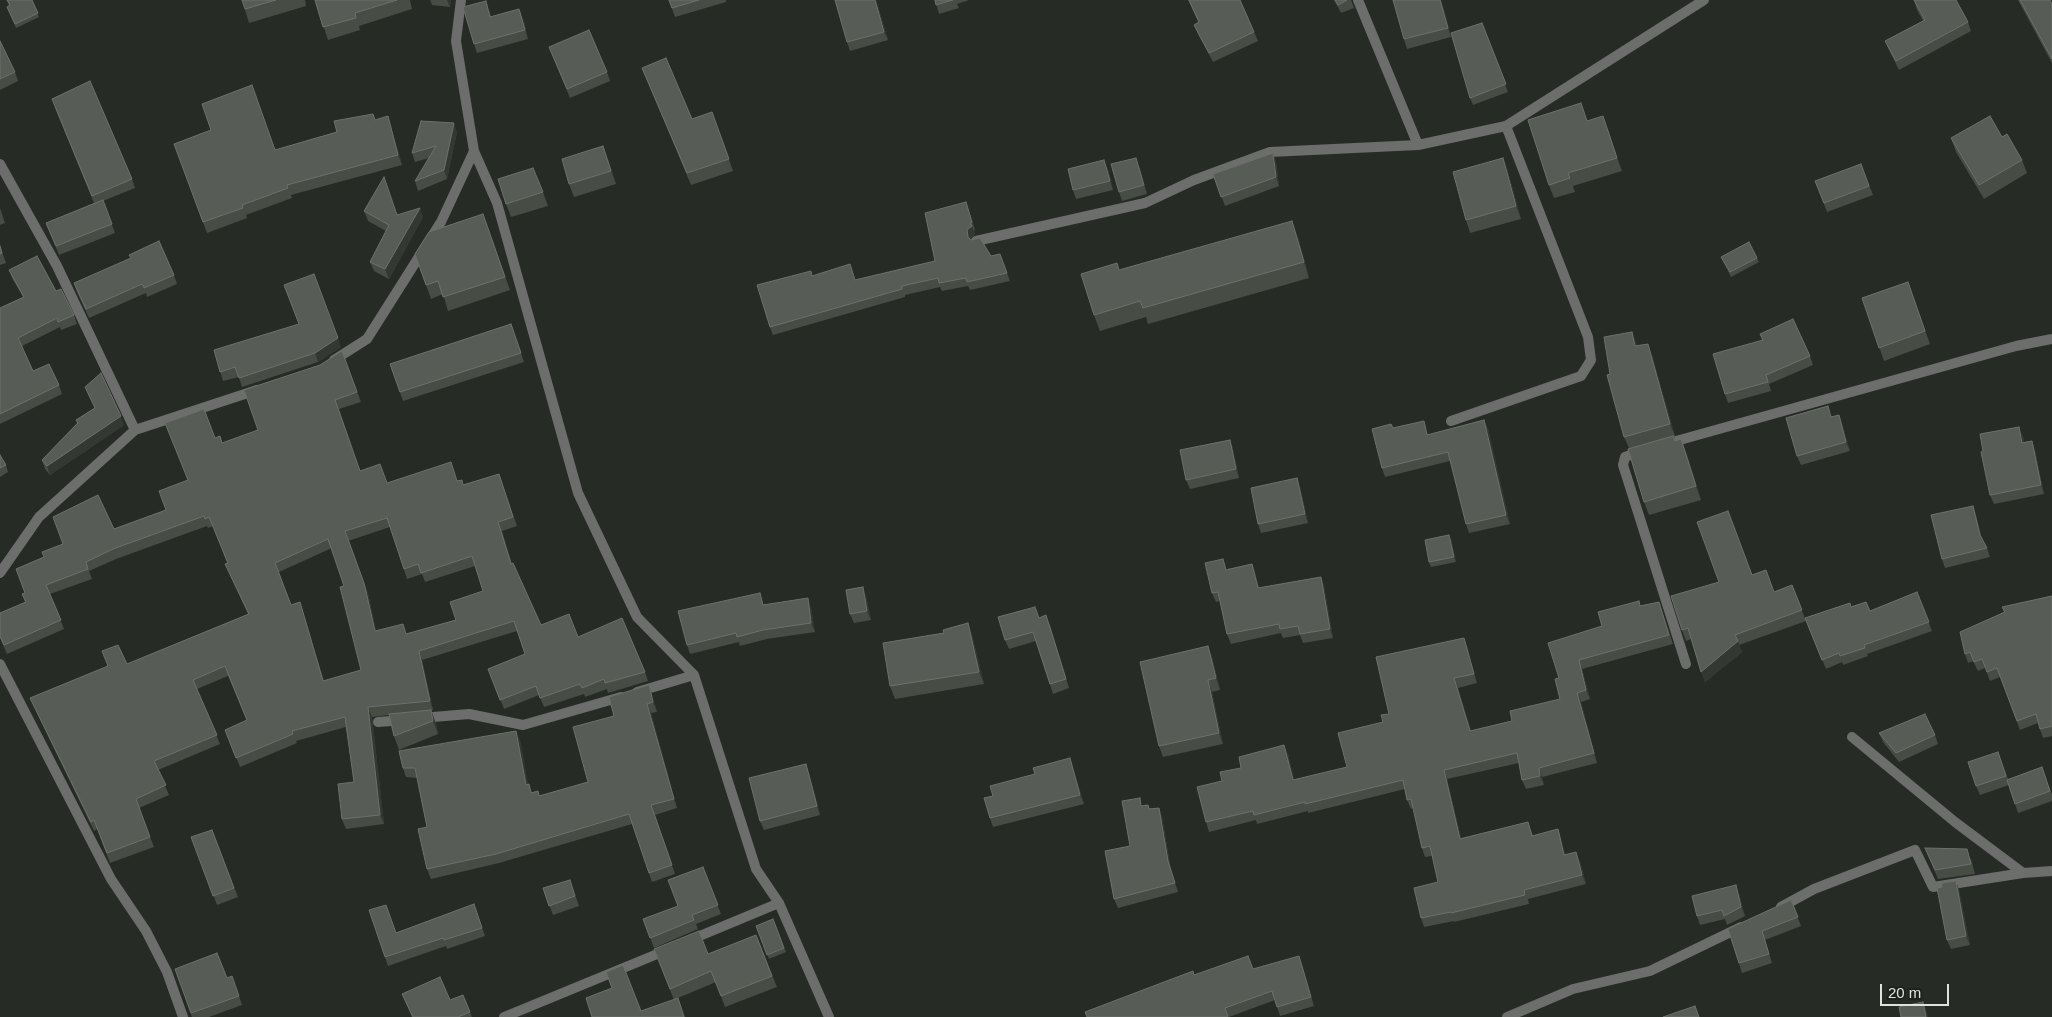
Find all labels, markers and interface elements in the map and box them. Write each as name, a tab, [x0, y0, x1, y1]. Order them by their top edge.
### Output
scale bar	[1882, 974, 1951, 1006]
text: 20 m	[1888, 984, 1921, 1001]

